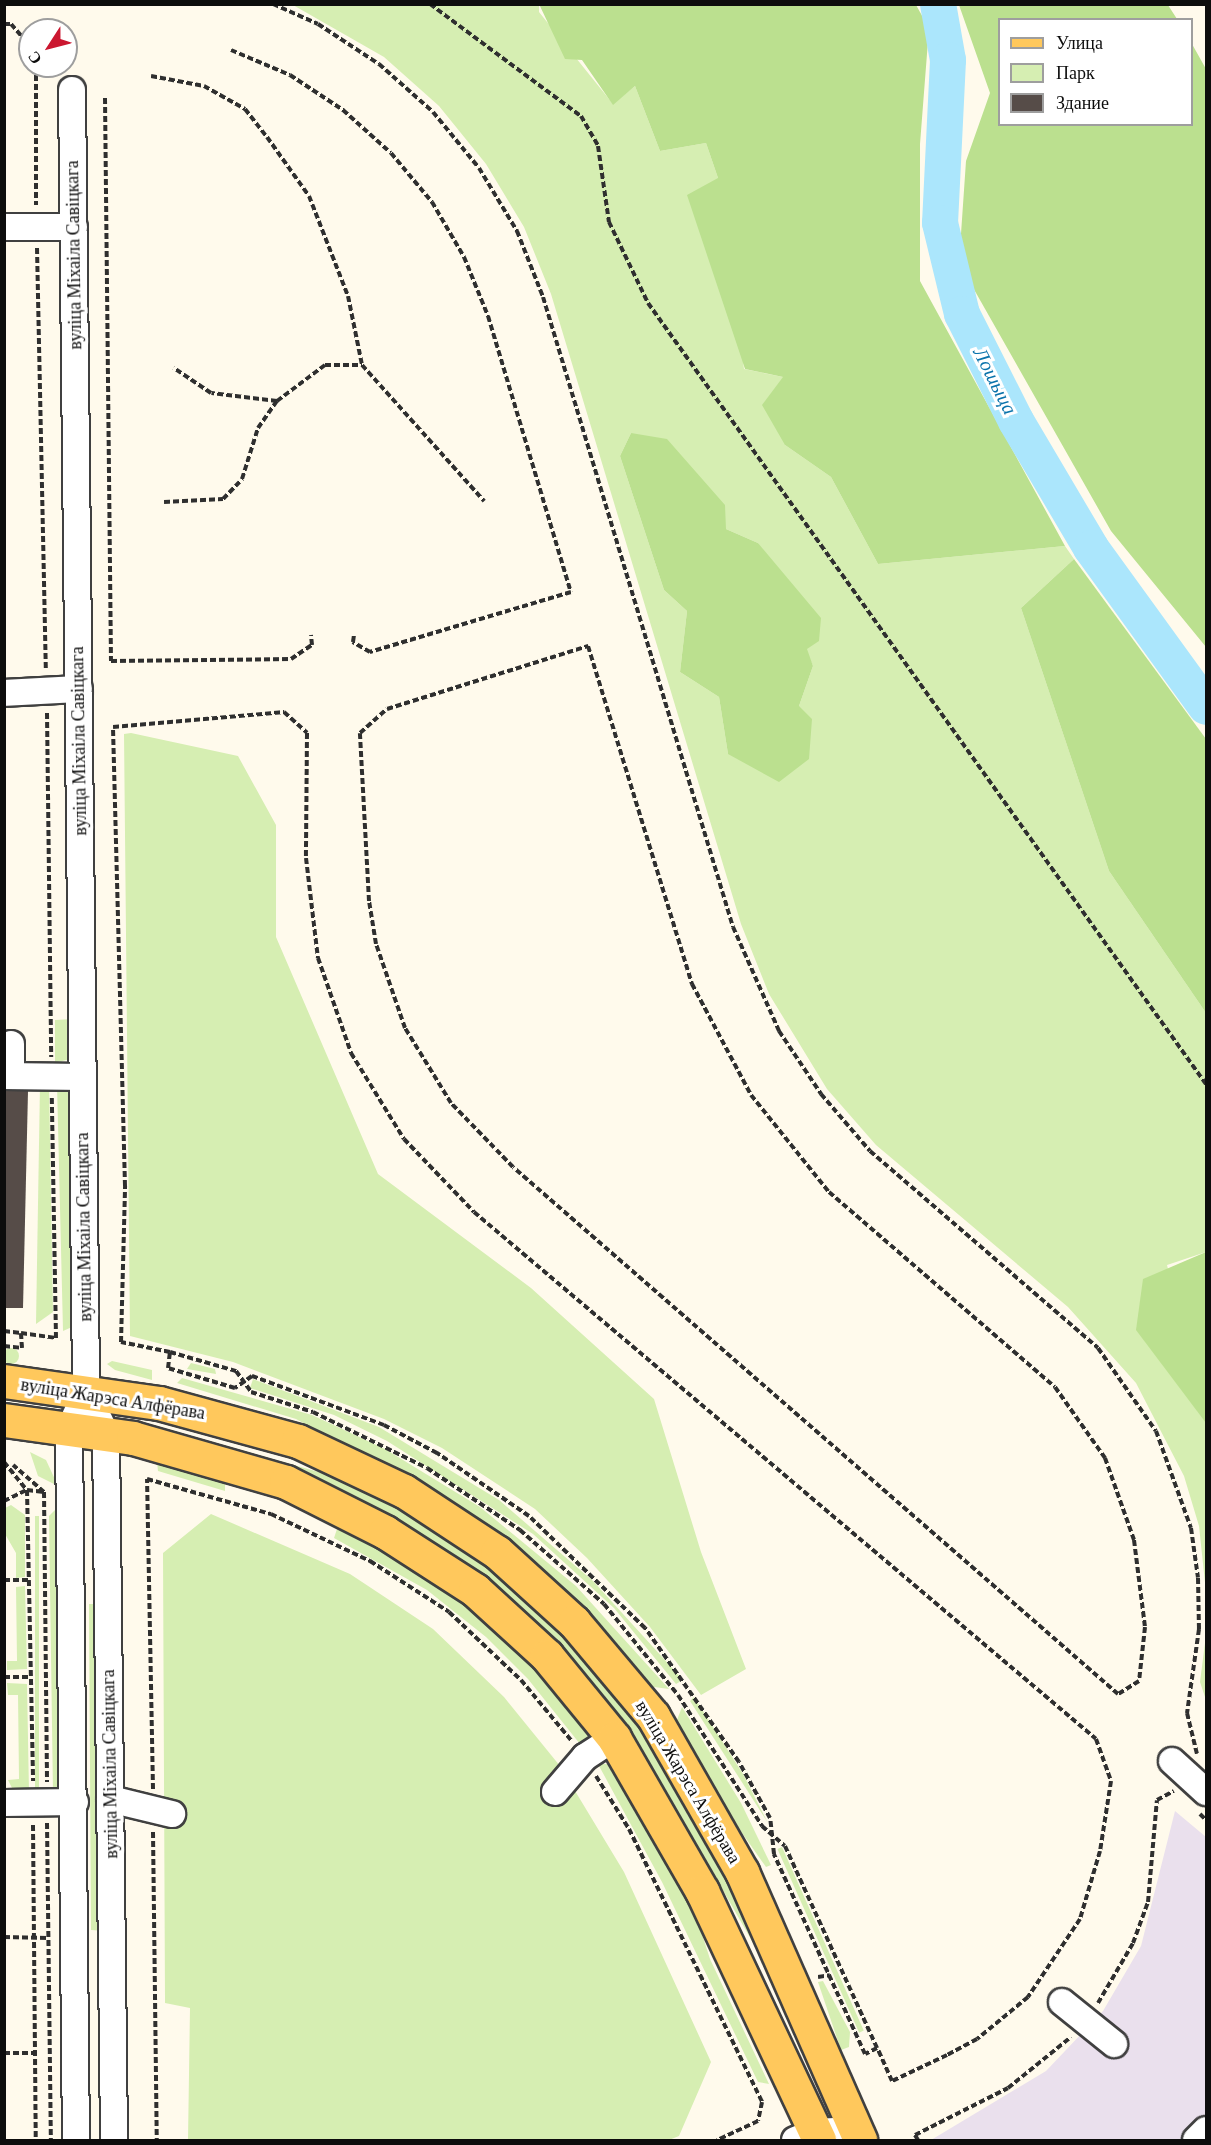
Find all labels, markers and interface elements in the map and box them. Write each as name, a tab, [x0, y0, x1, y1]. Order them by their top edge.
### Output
north arrow	[18, 18, 78, 78]
legend	[998, 18, 1193, 126]
text: Улица	[1056, 33, 1103, 53]
text: С	[24, 48, 45, 67]
text: Парк	[1056, 63, 1095, 83]
text: Здание	[1056, 93, 1109, 113]
street label: вуліца Міхаіла Савіцкага	[62, 160, 86, 350]
water label: Лошыца	[968, 343, 1022, 419]
street label: вуліца Міхаіла Савіцкага	[67, 646, 91, 836]
street label: вуліца Міхаіла Савіцкага	[72, 1132, 96, 1322]
street label: вуліца Жарэса Алфёрава	[19, 1374, 207, 1424]
street label: вуліца Міхаіла Савіцкага	[98, 1669, 122, 1859]
street label: вуліца Жарэса Алфёрава	[631, 1697, 745, 1867]

